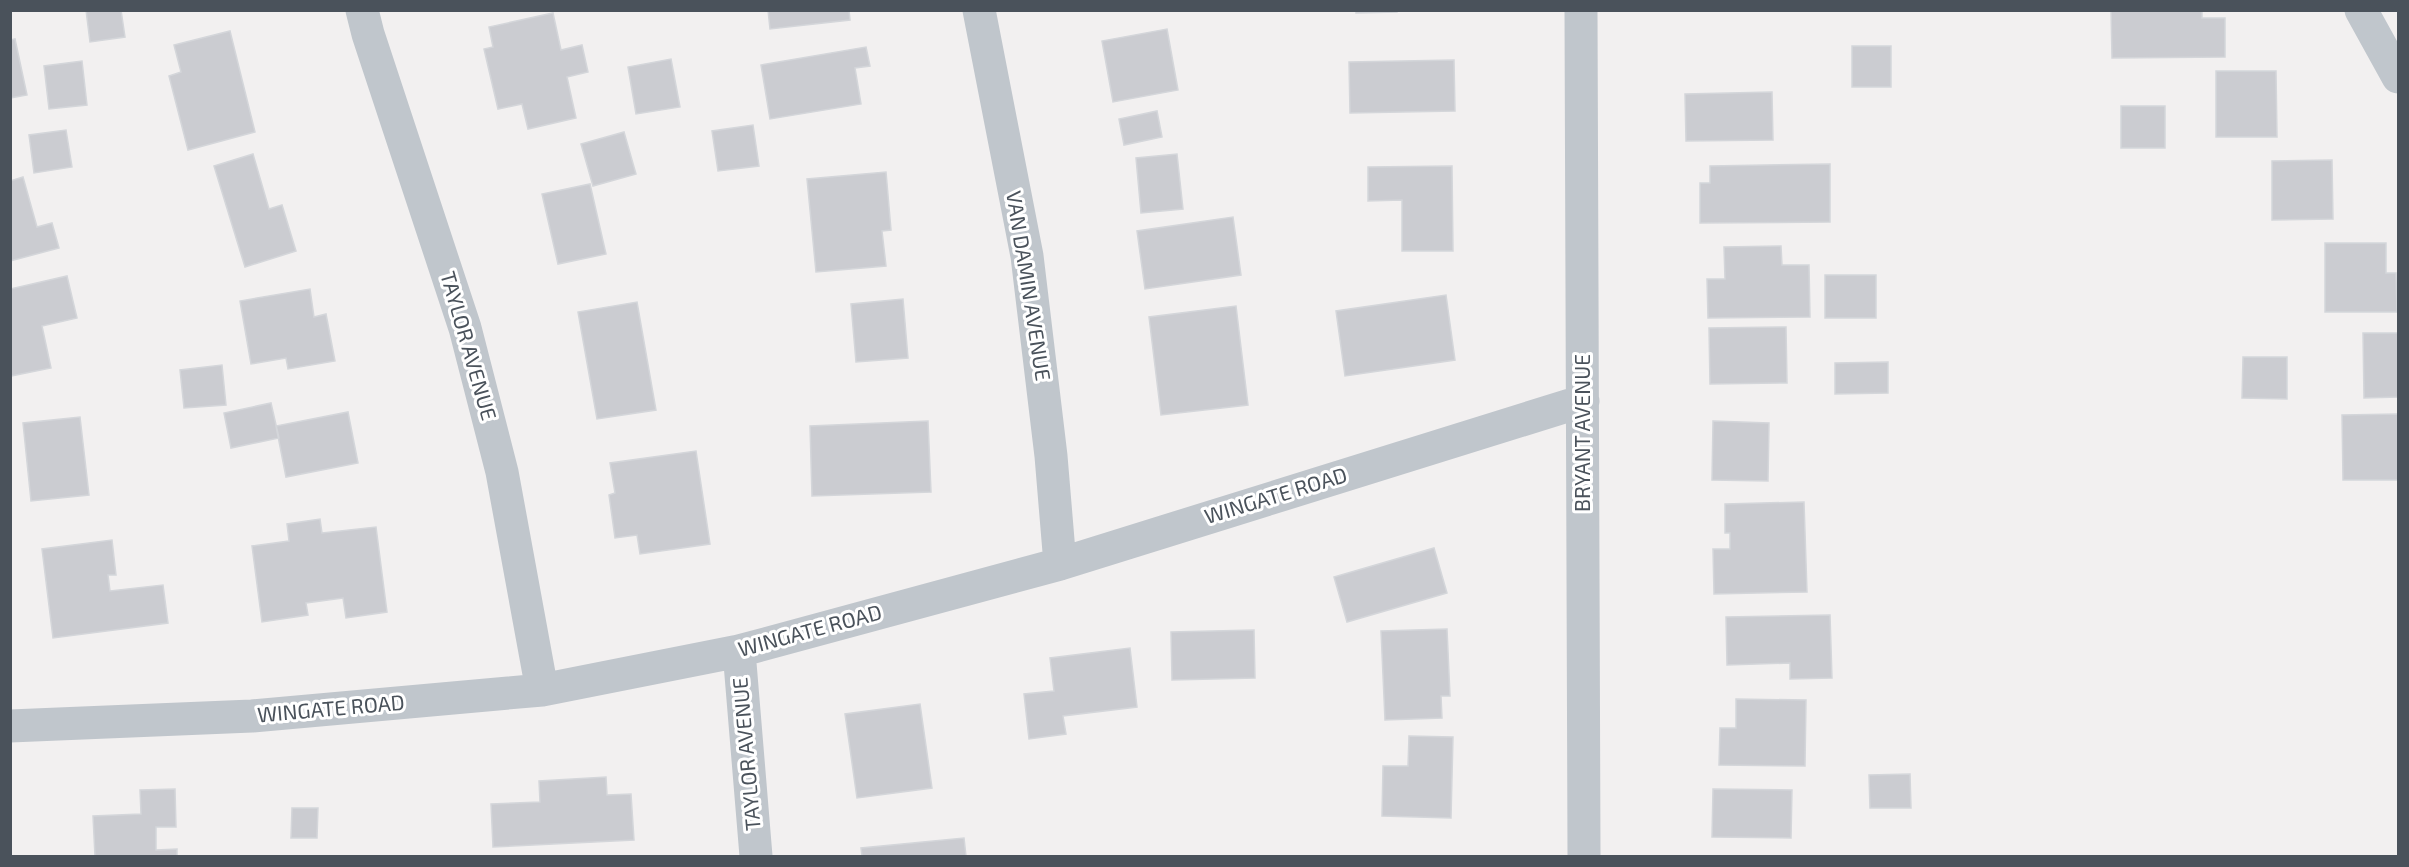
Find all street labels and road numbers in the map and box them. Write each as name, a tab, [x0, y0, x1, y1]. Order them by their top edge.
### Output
street label: VAN DAMIN AVENUE	[1002, 189, 1057, 382]
street label: TAYLOR AVENUE	[436, 268, 503, 423]
street label: BRYANT AVENUE	[1569, 354, 1594, 512]
street label: WINGATE ROAD	[1201, 461, 1350, 528]
street label: WINGATE ROAD	[735, 598, 884, 661]
street label: TAYLOR AVENUE	[726, 676, 765, 832]
street label: WINGATE ROAD	[256, 689, 406, 726]

